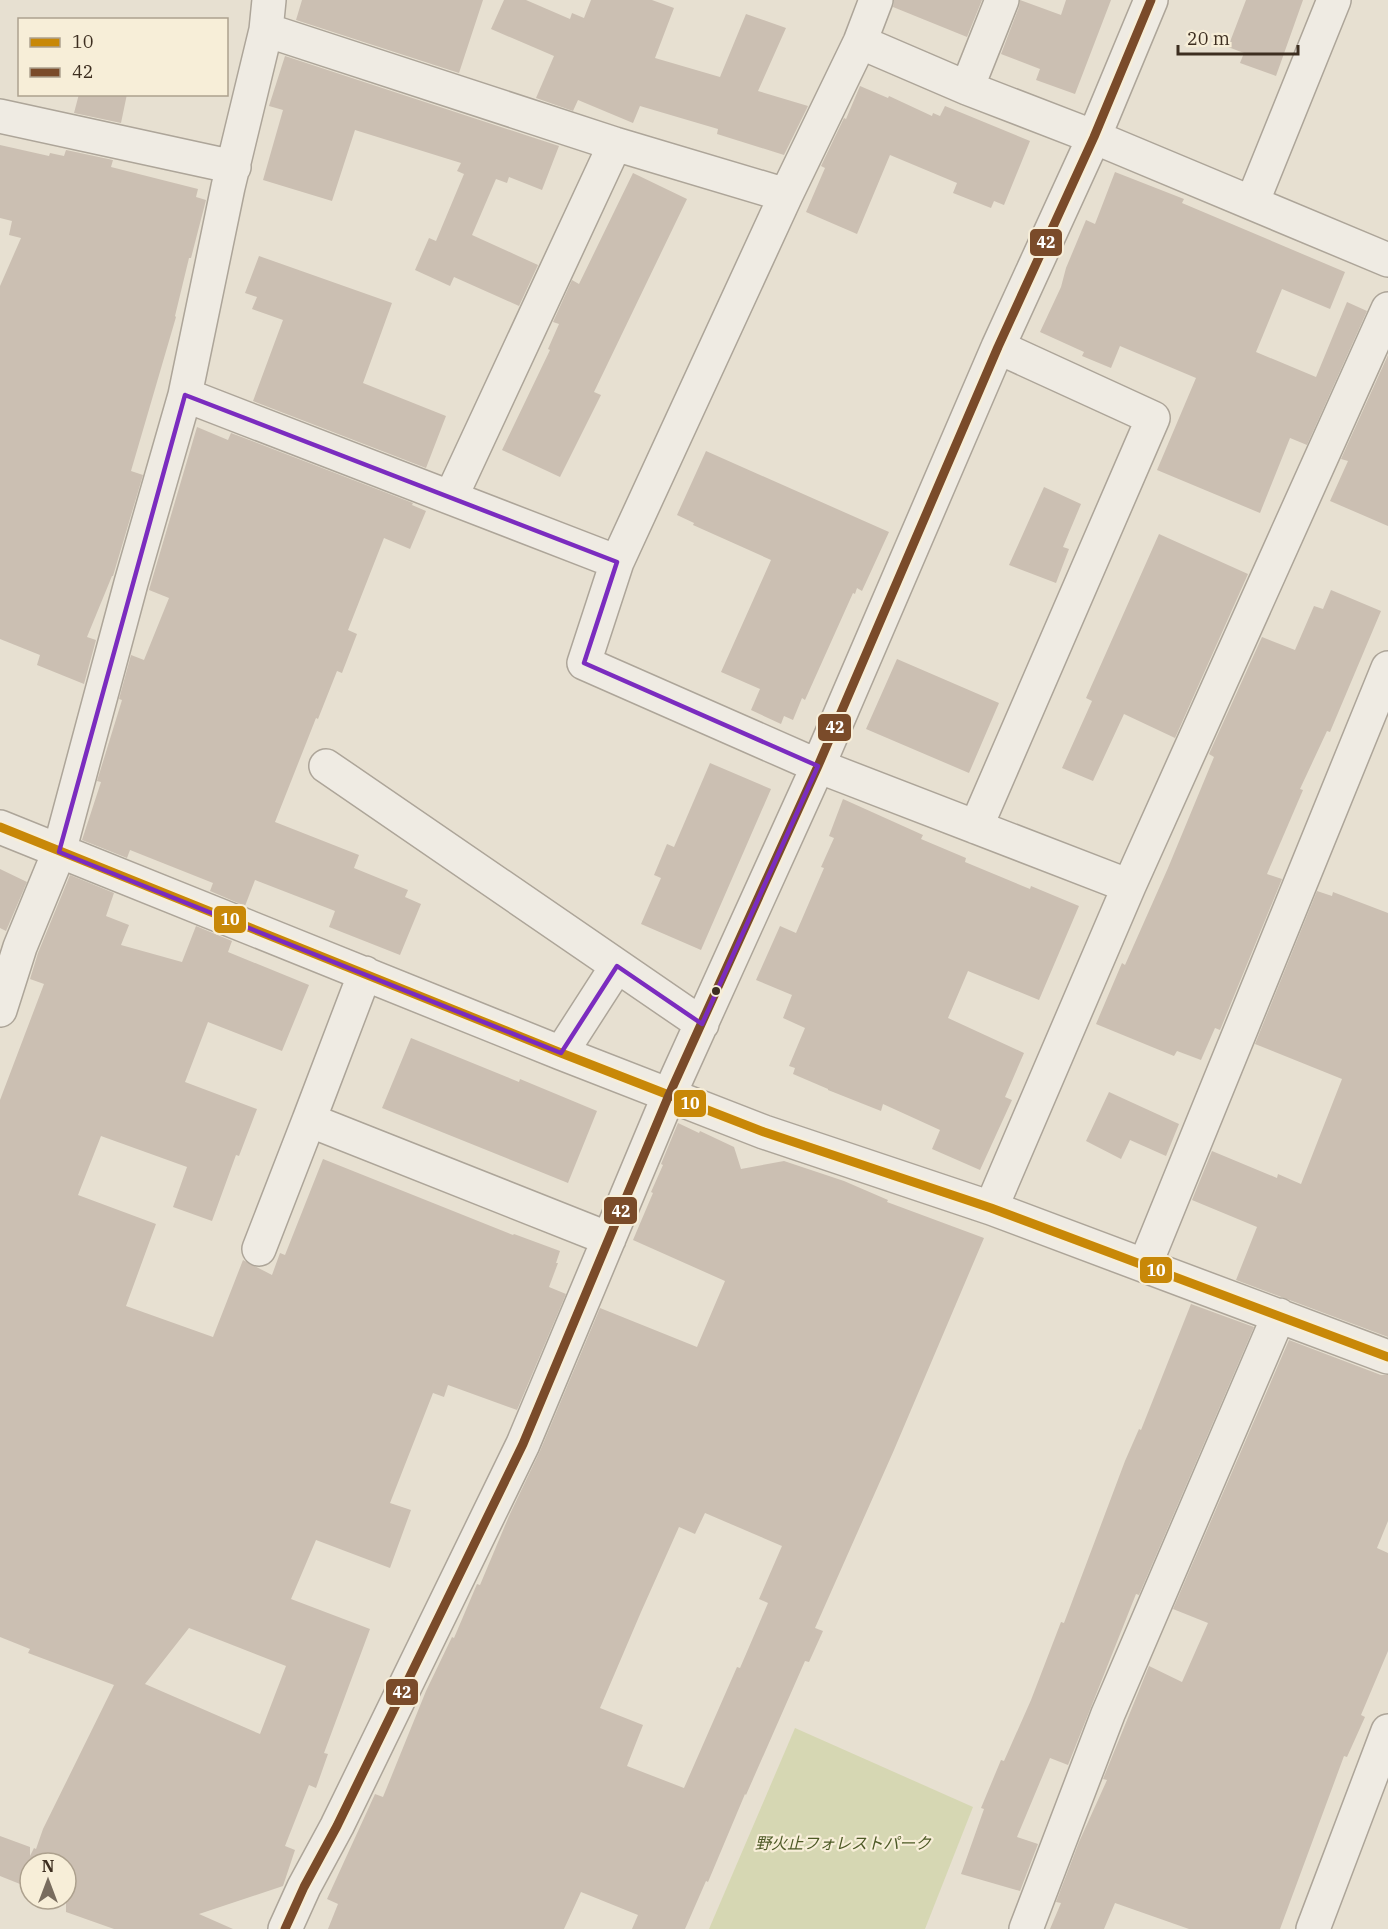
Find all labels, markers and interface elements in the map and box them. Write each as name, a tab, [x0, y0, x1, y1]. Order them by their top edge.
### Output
legend	[18, 18, 228, 96]
scale bar	[1178, 18, 1298, 56]
text: 20 m	[1187, 27, 1230, 50]
text: 10	[72, 30, 94, 53]
text: 42	[72, 60, 94, 83]
line badge: 42	[1029, 228, 1063, 257]
text: 42	[1036, 232, 1056, 252]
line badge: 42	[817, 713, 852, 742]
text: 42	[825, 717, 845, 737]
line badge: 10	[213, 905, 247, 934]
text: 10	[220, 909, 240, 929]
unlabelled marker	[710, 985, 722, 997]
line badge: 10	[673, 1089, 707, 1118]
text: 10	[680, 1093, 700, 1113]
line badge: 42	[603, 1196, 638, 1225]
text: 42	[611, 1201, 631, 1221]
line badge: 10	[1139, 1256, 1173, 1284]
text: 10	[1146, 1260, 1166, 1280]
line badge: 42	[385, 1678, 419, 1706]
text: 42	[392, 1682, 412, 1702]
park label: 野火止フォレストパーク	[755, 1833, 932, 1853]
north arrow	[18, 1851, 78, 1911]
text: N	[42, 1856, 54, 1876]

